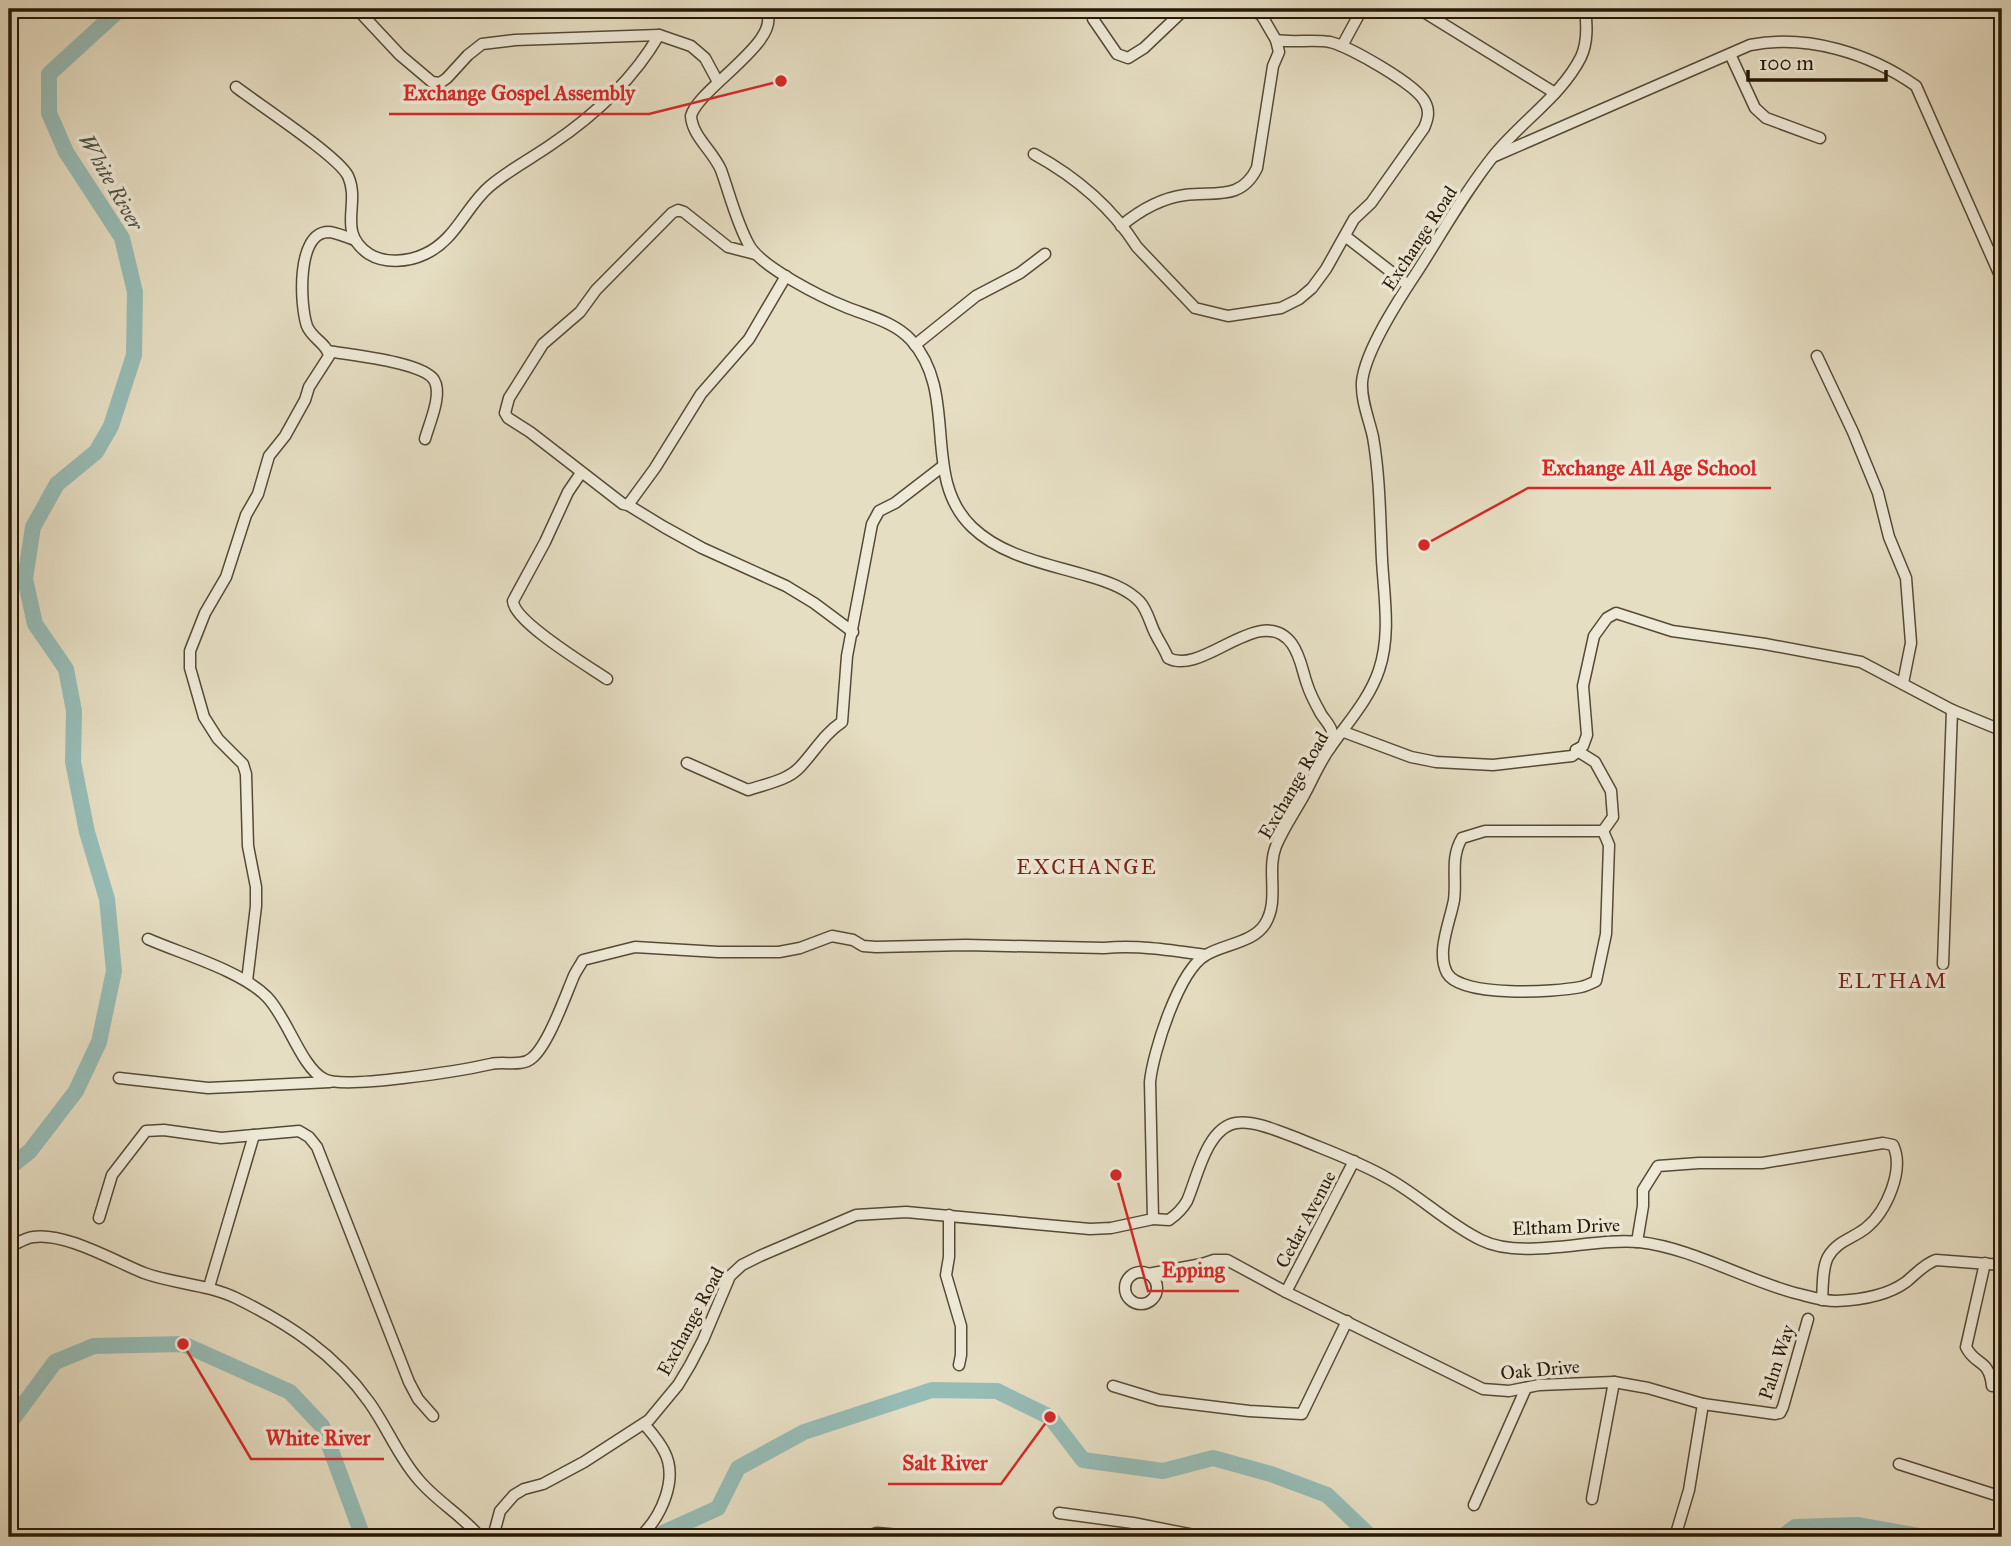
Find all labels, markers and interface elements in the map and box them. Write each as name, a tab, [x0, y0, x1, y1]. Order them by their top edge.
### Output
scale bar	[1748, 38, 1887, 82]
text: 100 m	[1759, 50, 1814, 76]
callout: Exchange Gospel Assembly	[389, 72, 649, 114]
text: Exchange Gospel Assembly	[403, 80, 636, 106]
water label: White River	[73, 129, 150, 236]
street label: Exchange Road	[1377, 181, 1463, 295]
callout: Exchange All Age School	[1528, 446, 1771, 488]
text: Exchange All Age School	[1542, 455, 1758, 481]
street label: Exchange Road	[1253, 727, 1335, 844]
district label: EXCHANGE	[1016, 854, 1158, 880]
district label: ELTHAM	[1838, 968, 1948, 994]
street label: Cedar Avenue	[1270, 1167, 1341, 1272]
street label: Eltham Drive	[1512, 1213, 1620, 1240]
callout: Epping	[1148, 1249, 1239, 1291]
text: Epping	[1162, 1257, 1226, 1283]
street label: Exchange Road	[652, 1262, 730, 1380]
street label: Palm Way	[1754, 1321, 1800, 1403]
street label: Oak Drive	[1500, 1355, 1581, 1384]
callout: White River	[251, 1417, 384, 1459]
text: White River	[266, 1425, 372, 1451]
callout: Salt River	[888, 1442, 1001, 1484]
text: Salt River	[902, 1450, 989, 1476]

